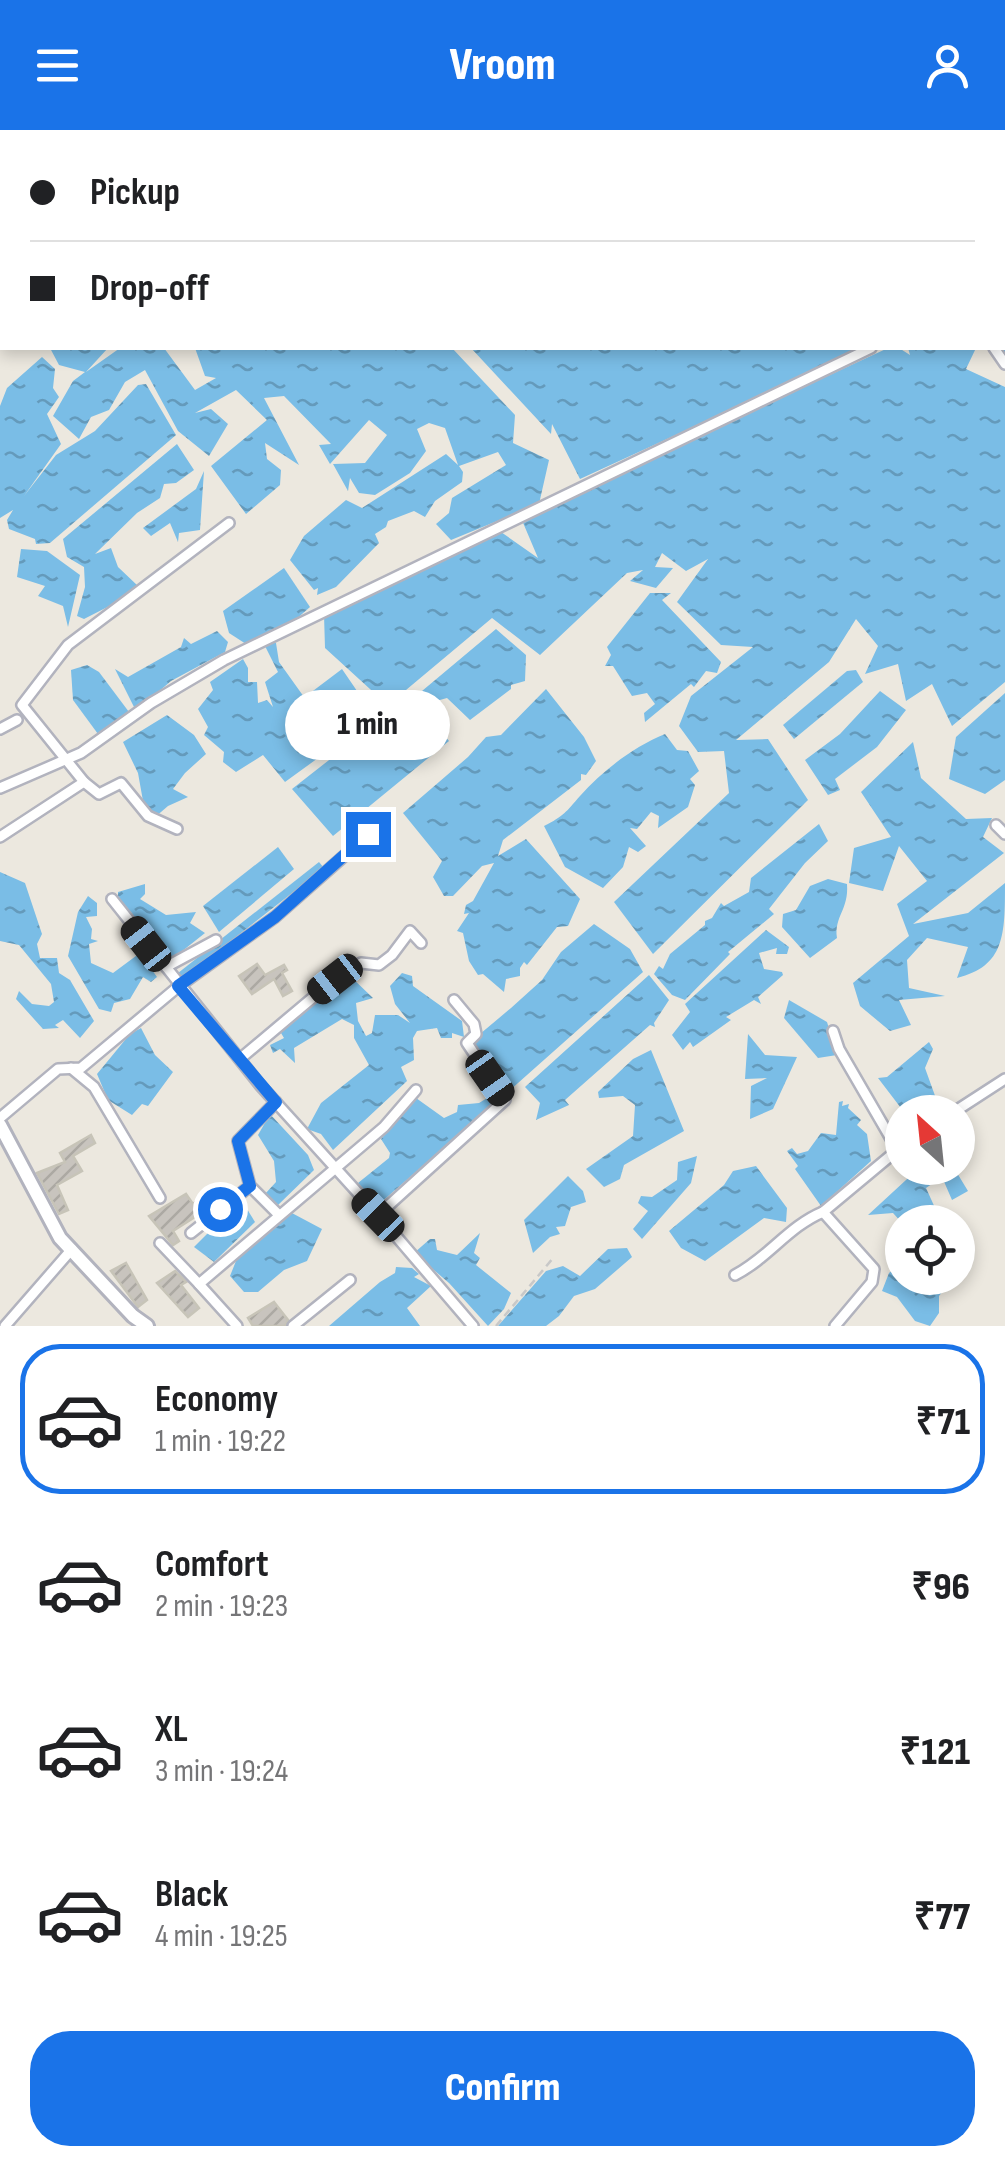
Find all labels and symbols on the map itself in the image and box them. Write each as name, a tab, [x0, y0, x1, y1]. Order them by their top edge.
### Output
callout: 1 min	[286, 689, 450, 759]
route end	[346, 812, 391, 857]
car	[116, 911, 176, 977]
car	[302, 949, 368, 1009]
car	[461, 1045, 519, 1111]
north arrow	[885, 1095, 975, 1185]
car	[346, 1183, 410, 1247]
route start	[198, 1187, 243, 1232]

